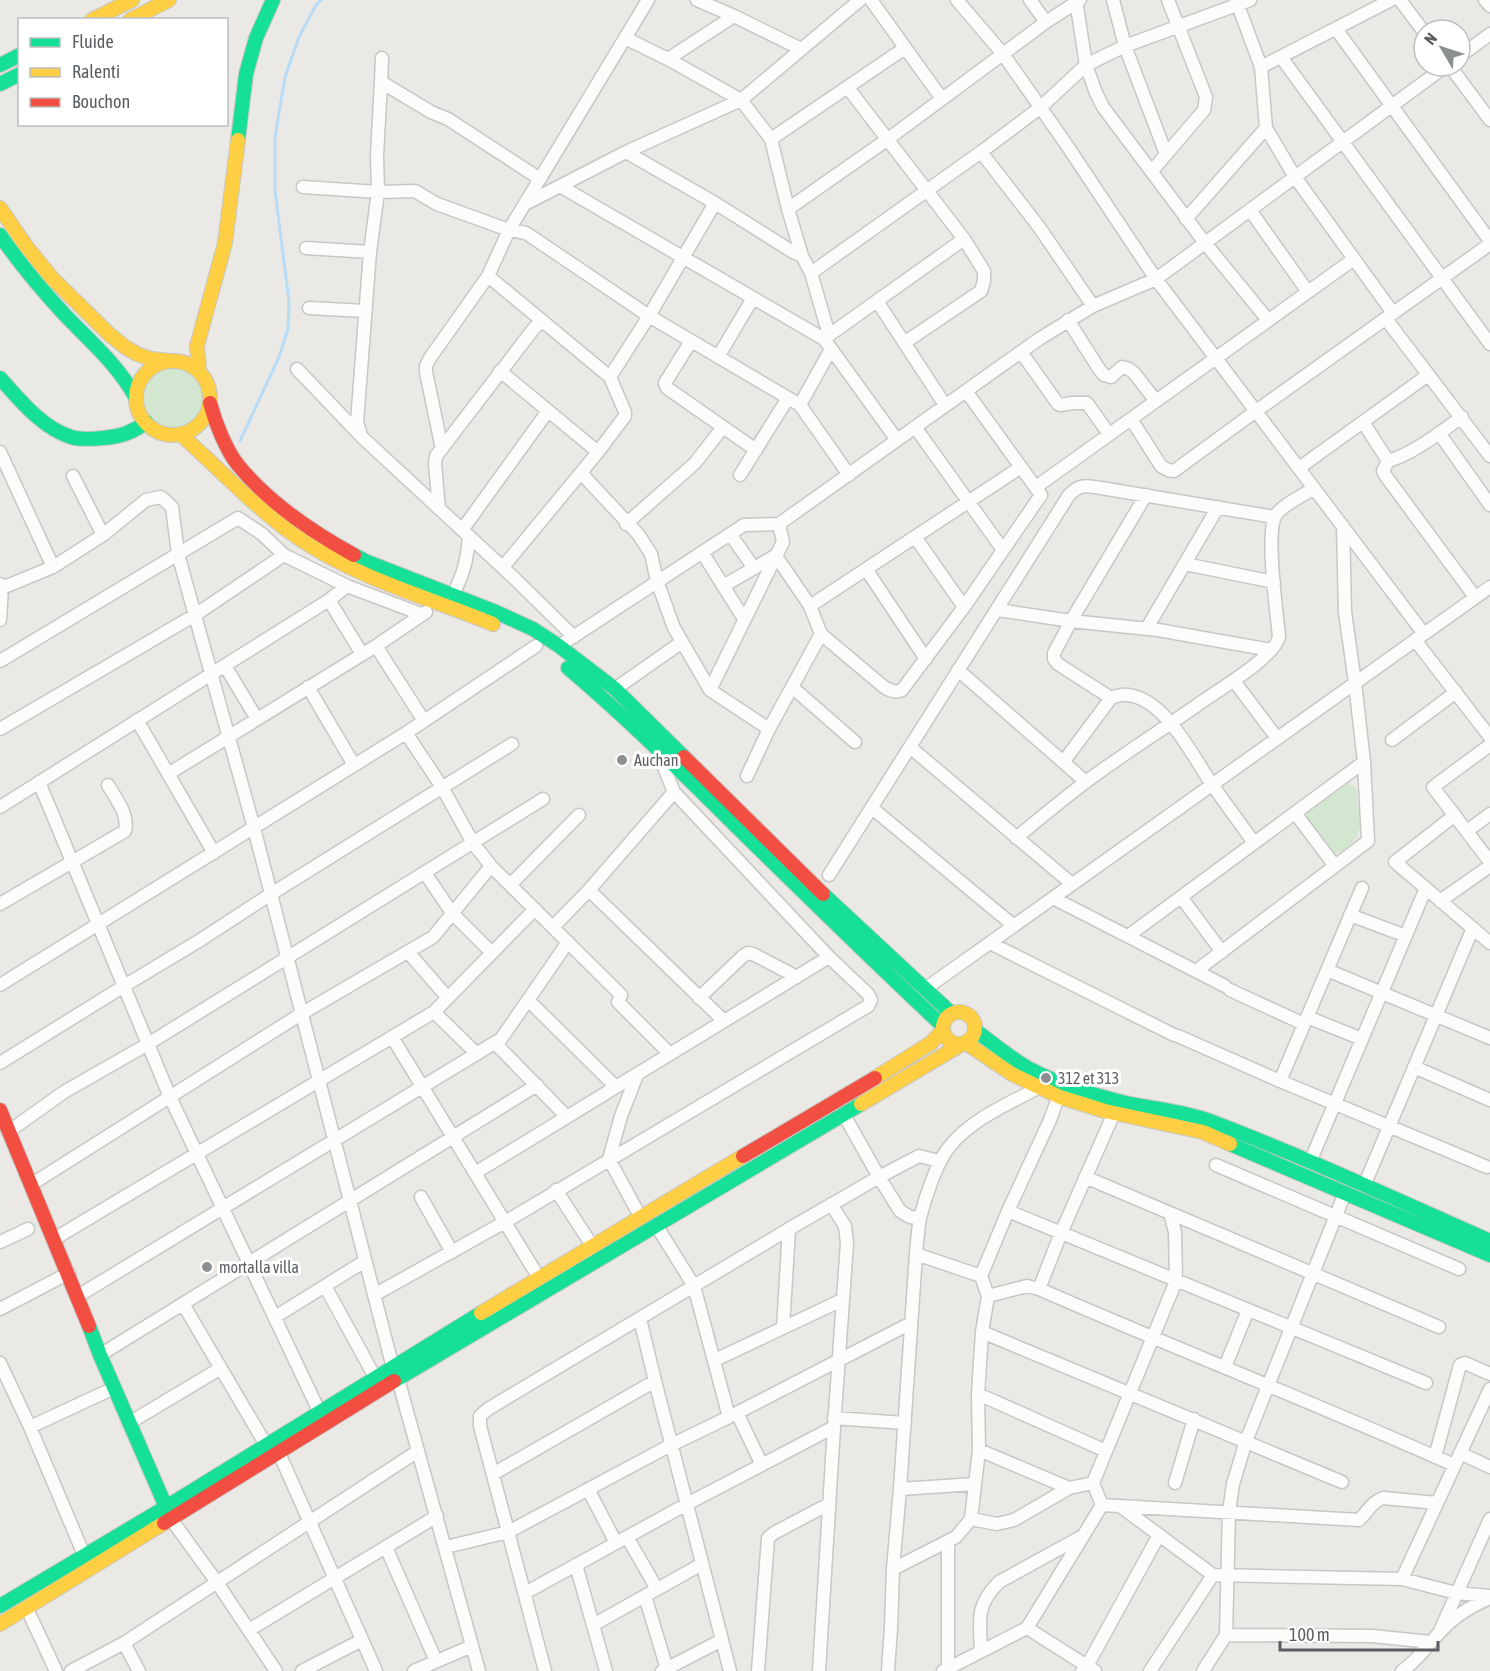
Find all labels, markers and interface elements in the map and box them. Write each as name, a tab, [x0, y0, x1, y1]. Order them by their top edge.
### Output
legend	[18, 18, 228, 126]
north arrow	[1412, 18, 1472, 78]
text: N	[1420, 29, 1440, 48]
text: Fluide	[72, 31, 114, 52]
text: Ralenti	[72, 61, 120, 82]
text: Bouchon	[72, 91, 130, 112]
place label: Auchan	[634, 751, 678, 769]
marker: Auchan	[615, 753, 629, 767]
place label: 312 et 313	[1058, 1069, 1119, 1087]
marker: 312 et 313	[1039, 1071, 1053, 1085]
place label: mortalla villa	[219, 1258, 299, 1276]
marker: mortalla villa	[200, 1260, 214, 1274]
scale bar	[1280, 1614, 1438, 1652]
text: 100 m	[1289, 1624, 1330, 1645]

